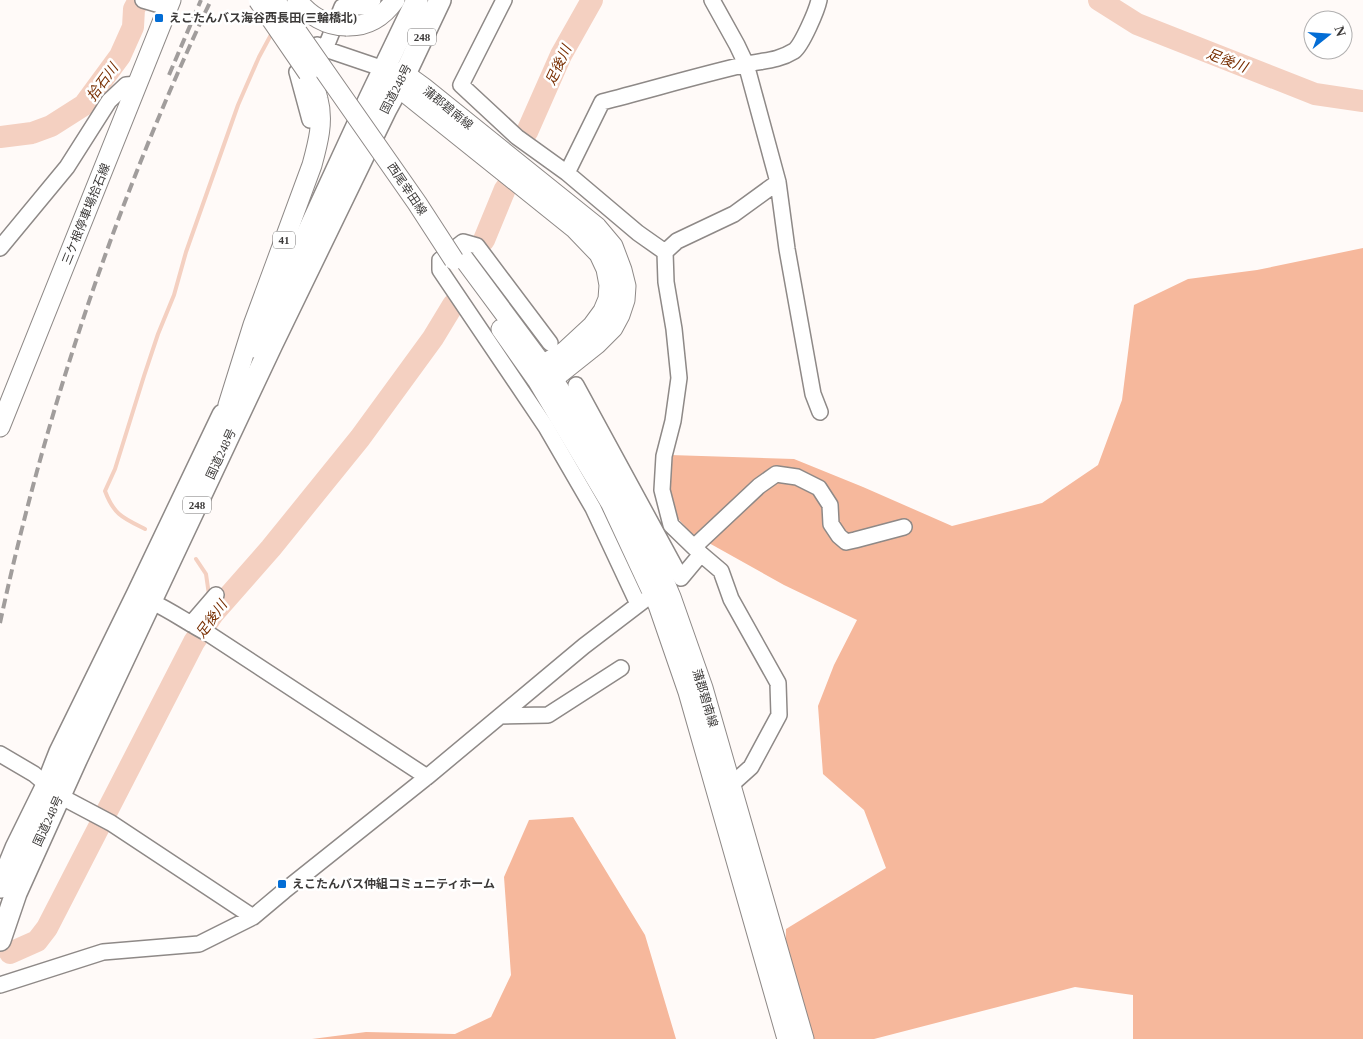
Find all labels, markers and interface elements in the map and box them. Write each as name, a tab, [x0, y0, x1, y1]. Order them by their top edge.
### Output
north arrow	[1303, 10, 1353, 60]
place label: えこたんバス海谷西長田(三輪橋北)	[169, 11, 357, 25]
marker: えこたんバス海谷西長田(三輪橋北)	[153, 12, 165, 24]
text: N	[1331, 24, 1349, 38]
road number: 248	[408, 28, 436, 46]
water label: 足後川	[543, 41, 575, 87]
water label: 足後川	[1205, 46, 1251, 76]
water label: 拾石川	[84, 59, 122, 104]
street label: 国道248号	[378, 62, 414, 116]
street label: 蒲郡碧南線	[420, 84, 476, 132]
street label: 西尾幸田線	[384, 160, 430, 218]
street label: 三ケ根停車場拾石線	[59, 161, 113, 267]
road number: 41	[273, 232, 295, 248]
street label: 国道248号	[203, 427, 239, 481]
road number: 248	[183, 496, 211, 514]
water label: 足後川	[193, 596, 231, 641]
street label: 蒲郡碧南線	[690, 667, 720, 729]
street label: 国道248号	[30, 794, 66, 848]
place label: えこたんバス仲組コミュニティホーム	[292, 877, 495, 891]
marker: えこたんバス仲組コミュニティホーム	[276, 878, 288, 890]

